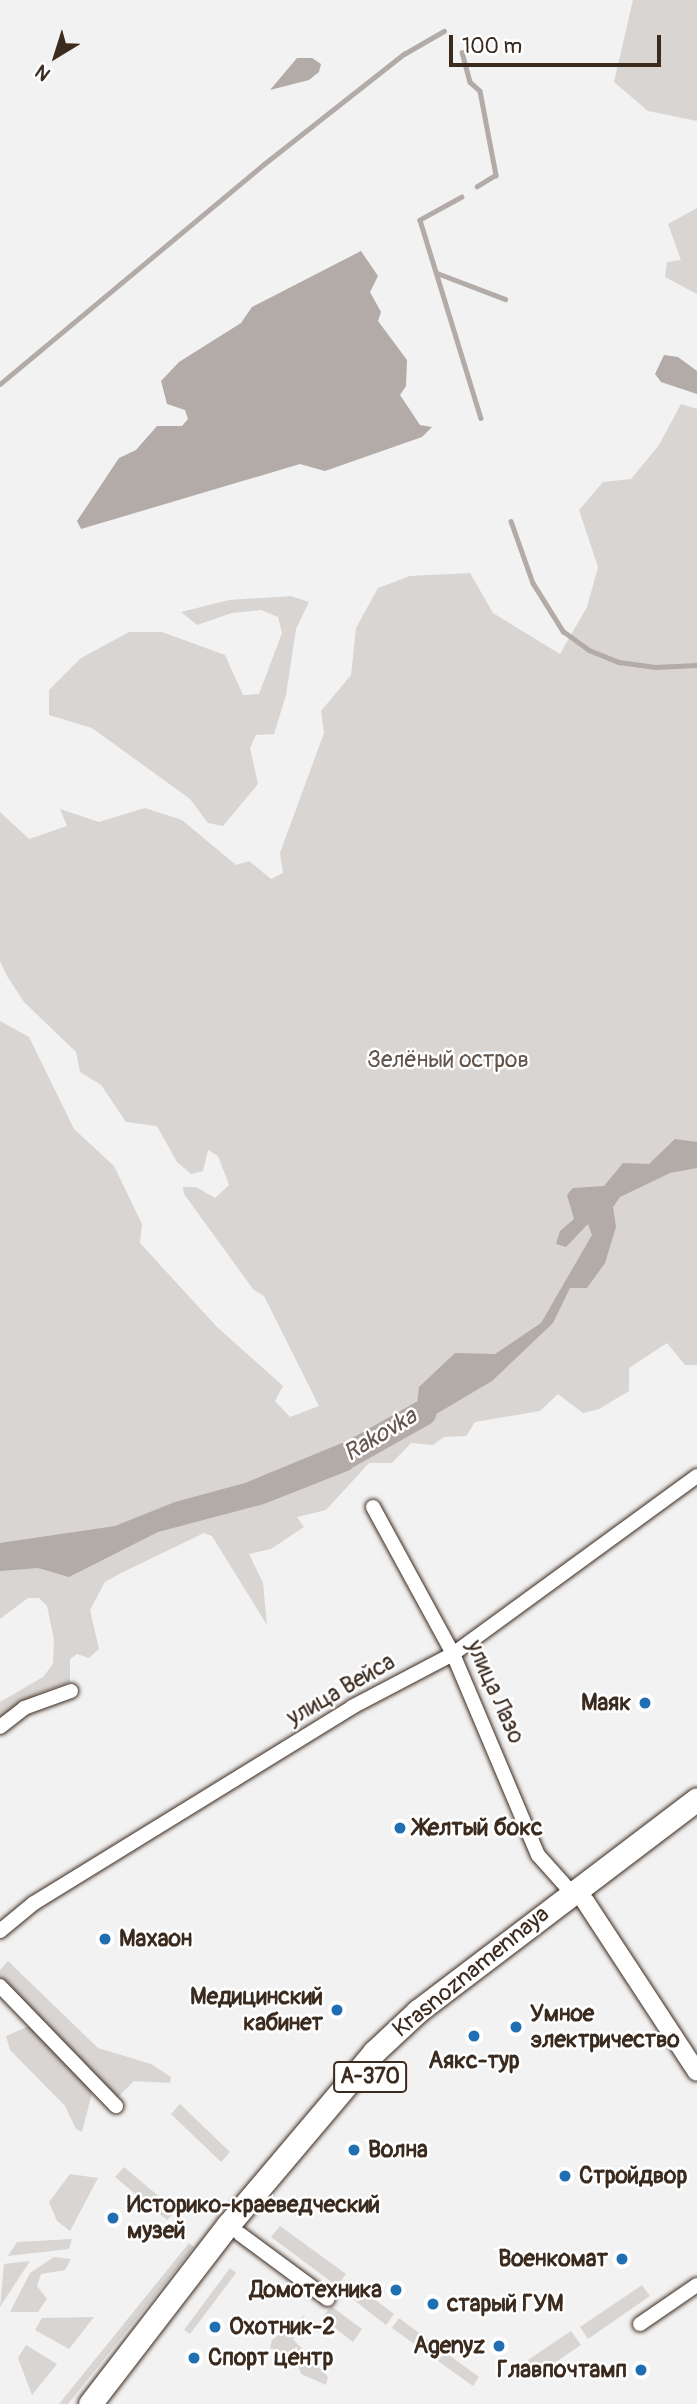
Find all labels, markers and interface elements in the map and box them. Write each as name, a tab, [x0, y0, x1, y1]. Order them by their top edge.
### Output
north arrow	[21, 21, 91, 91]
scale bar	[452, 21, 664, 65]
text: 100 m	[462, 33, 522, 60]
text: N	[31, 59, 56, 86]
park label: Зелёный остров	[367, 1046, 529, 1074]
water label: Rakovka	[338, 1402, 422, 1468]
street label: улица Лазо	[460, 1636, 530, 1748]
street label: улица Вейса	[282, 1648, 400, 1732]
place label: Маяк	[581, 1689, 631, 1717]
marker: Маяк	[637, 1695, 653, 1711]
place label: Желтый бокс	[414, 1814, 543, 1842]
marker: Желтый бокс	[392, 1820, 408, 1836]
street label: Krasnoznamennaya	[387, 1901, 555, 2043]
place label: Махаон	[119, 1925, 192, 1953]
marker: Махаон	[97, 1931, 113, 1947]
place label: Медицинский кабинет	[190, 1983, 323, 2037]
place label: Умное электричество	[530, 2000, 680, 2054]
marker: Медицинский кабинет	[329, 2002, 345, 2018]
marker: Умное электричество	[508, 2019, 524, 2035]
marker: Аякс-тур	[466, 2028, 482, 2044]
place label: Аякс-тур	[428, 2047, 520, 2075]
road number: А-370	[332, 2060, 408, 2094]
place label: Волна	[368, 2136, 428, 2164]
marker: Волна	[346, 2142, 362, 2158]
place label: Стройдвор	[579, 2162, 687, 2190]
marker: Стройдвор	[557, 2168, 573, 2184]
place label: Историко-краеведческий музей	[127, 2191, 380, 2245]
marker: Историко-краеведческий музей	[105, 2210, 121, 2226]
place label: Военкомат	[498, 2245, 608, 2273]
marker: Военкомат	[614, 2251, 630, 2267]
place label: Домотехника	[250, 2276, 382, 2304]
marker: Домотехника	[388, 2282, 404, 2298]
place label: старый ГУМ	[447, 2290, 563, 2318]
marker: старый ГУМ	[425, 2296, 441, 2312]
place label: Охотник-2	[229, 2313, 335, 2341]
marker: Охотник-2	[207, 2319, 223, 2335]
place label: Agenyz	[413, 2332, 485, 2360]
marker: Agenyz	[491, 2338, 507, 2354]
place label: Спорт центр	[208, 2344, 333, 2372]
marker: Спорт центр	[186, 2350, 202, 2366]
place label: Главпочтамп	[497, 2356, 627, 2384]
marker: Главпочтамп	[633, 2362, 649, 2378]

